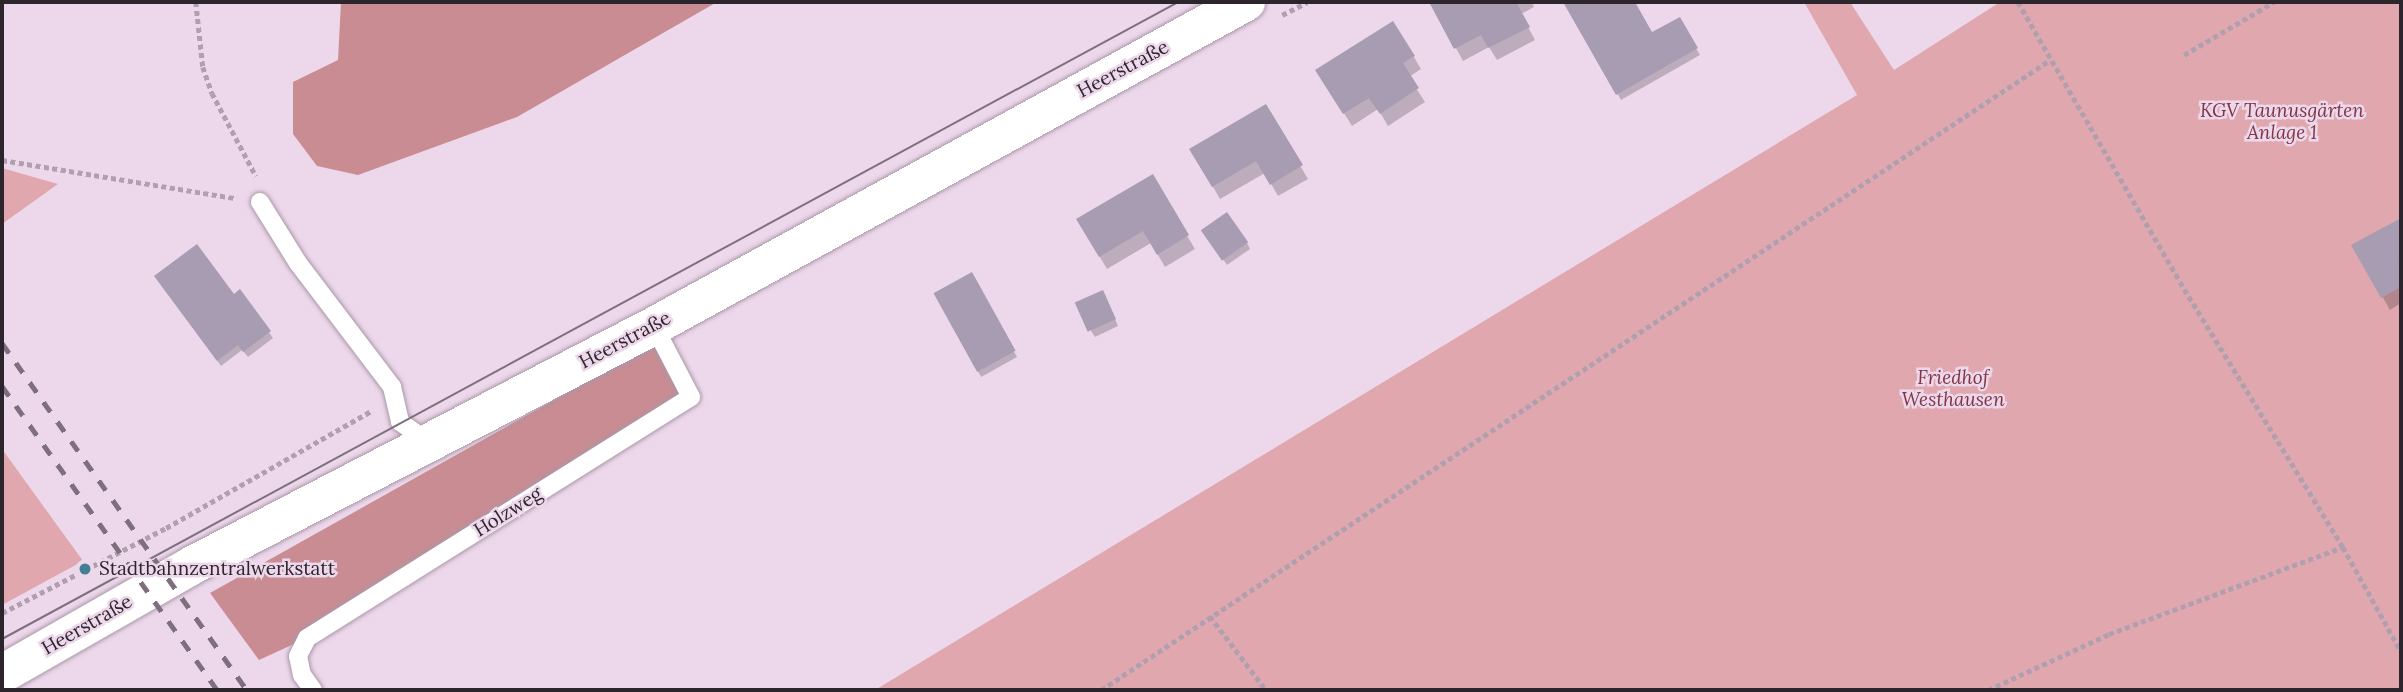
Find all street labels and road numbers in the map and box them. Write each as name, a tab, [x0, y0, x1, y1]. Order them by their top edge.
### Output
street label: Heerstraße	[1073, 35, 1173, 103]
street label: Heerstraße	[575, 306, 675, 374]
street label: Holzweg	[470, 482, 546, 542]
street label: Heerstraße	[38, 590, 136, 660]

